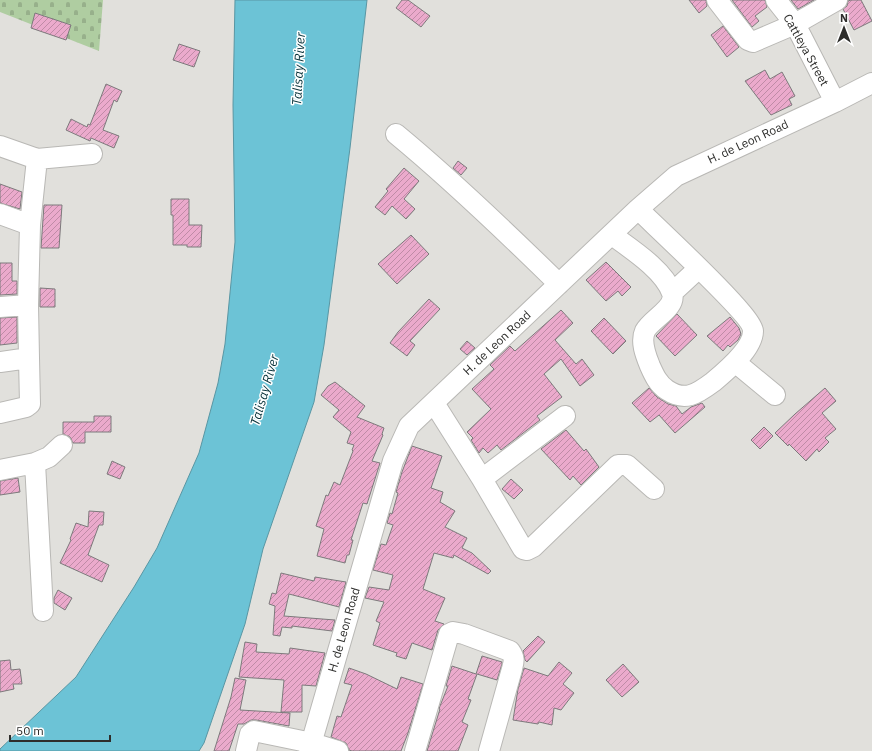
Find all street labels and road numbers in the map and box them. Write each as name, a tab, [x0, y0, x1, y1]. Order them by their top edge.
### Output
street label: Cattleya Street	[780, 11, 832, 88]
street label: H. de Leon Road	[705, 116, 791, 167]
street label: H. de Leon Road	[460, 307, 534, 378]
street label: H. de Leon Road	[324, 586, 363, 674]

